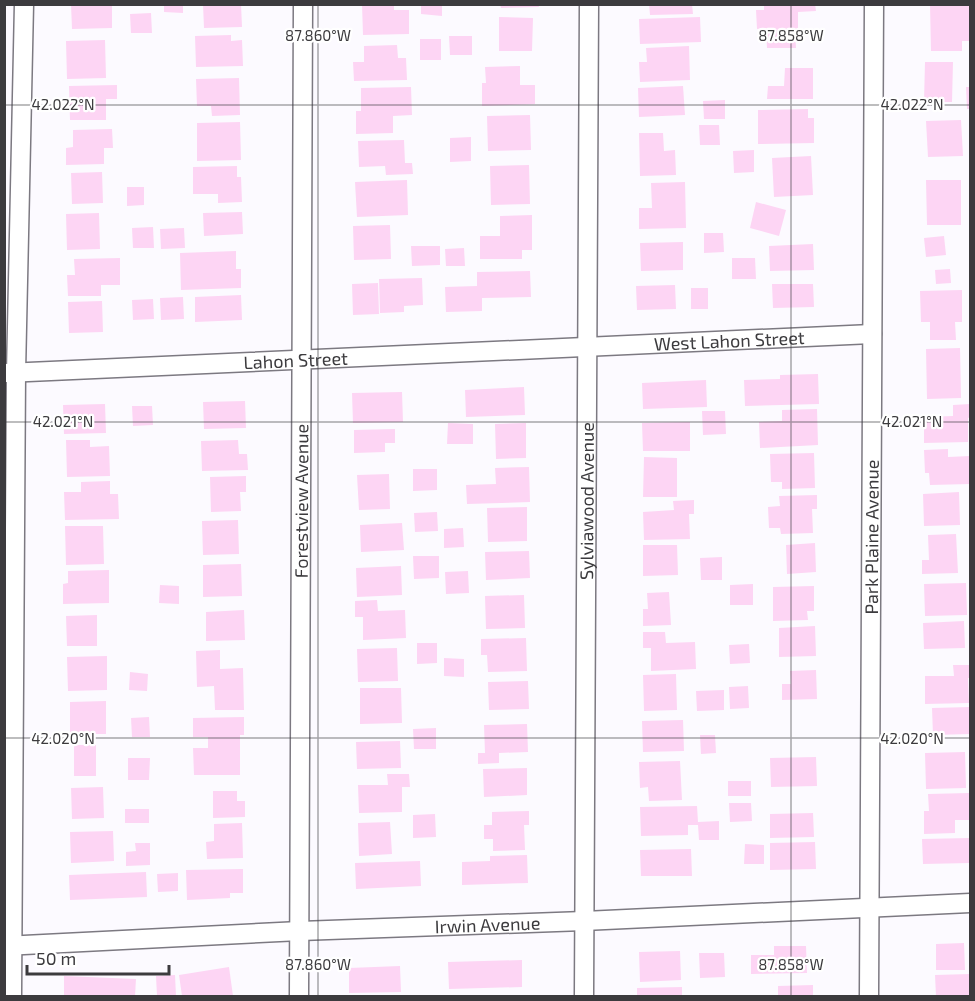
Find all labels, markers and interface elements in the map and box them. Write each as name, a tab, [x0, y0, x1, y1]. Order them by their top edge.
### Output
text: 87.860°W	[285, 26, 351, 44]
text: 87.858°W	[758, 26, 824, 44]
text: 42.022°N	[31, 95, 95, 113]
text: 42.022°N	[880, 95, 944, 113]
street label: West Lahon Street	[653, 326, 805, 355]
street label: Lahon Street	[243, 347, 348, 373]
text: 42.021°N	[33, 412, 93, 430]
text: 42.021°N	[882, 412, 942, 430]
street label: Sylviawood Avenue	[575, 422, 598, 580]
street label: Forestview Avenue	[290, 424, 312, 578]
street label: Park Plaine Avenue	[860, 459, 883, 615]
text: 42.020°N	[31, 729, 95, 747]
text: 42.020°N	[880, 729, 944, 747]
street label: Irwin Avenue	[434, 912, 541, 937]
scale bar	[27, 938, 170, 976]
text: 50 m	[36, 947, 76, 969]
text: 87.860°W	[285, 955, 351, 973]
text: 87.858°W	[758, 955, 824, 973]

